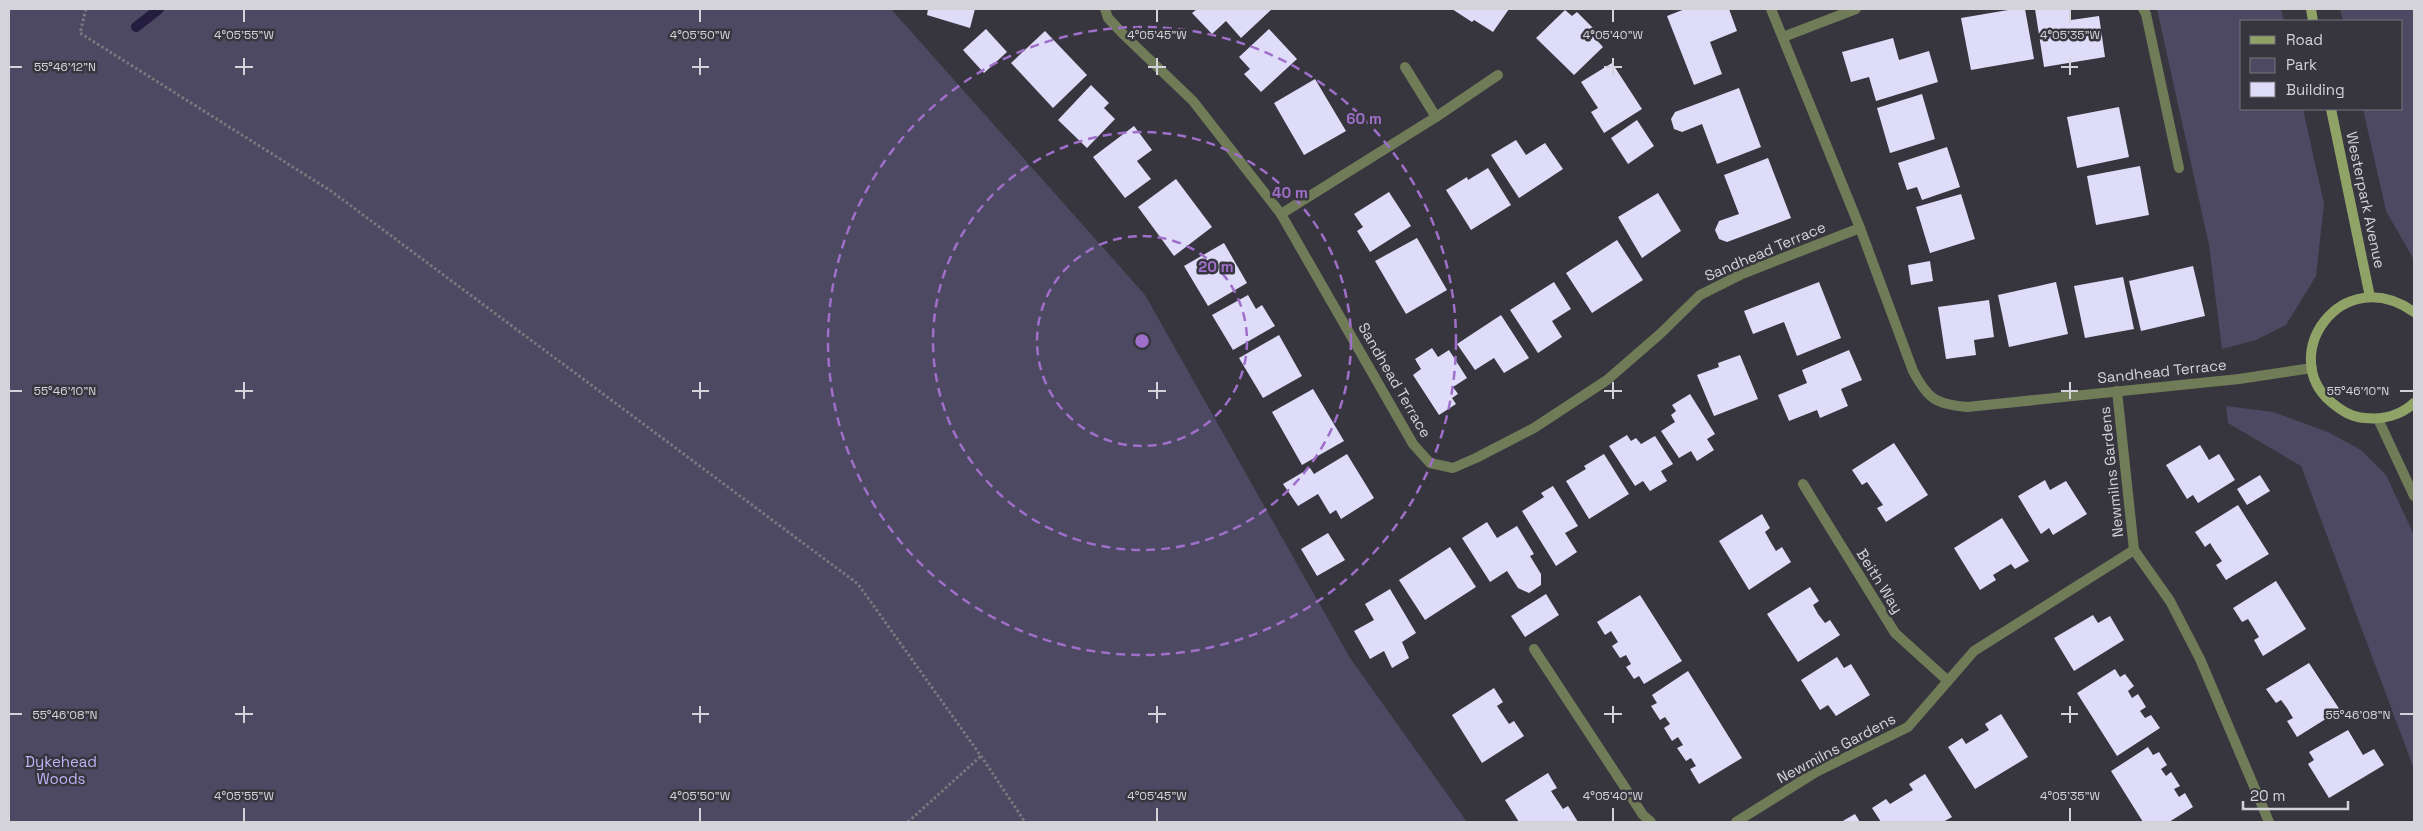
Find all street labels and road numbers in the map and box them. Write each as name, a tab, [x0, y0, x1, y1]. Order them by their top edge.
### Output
street label: Westerpark Avenue	[2342, 130, 2390, 270]
street label: Sandhead Terrace	[1702, 217, 1829, 285]
street label: Sandhead Terrace	[1354, 319, 1436, 441]
street label: Sandhead Terrace	[2096, 355, 2228, 387]
street label: Newmilns Gardens	[2095, 406, 2127, 538]
street label: Beith Way	[1853, 545, 1907, 617]
street label: Newmilns Gardens	[1774, 709, 1899, 787]

